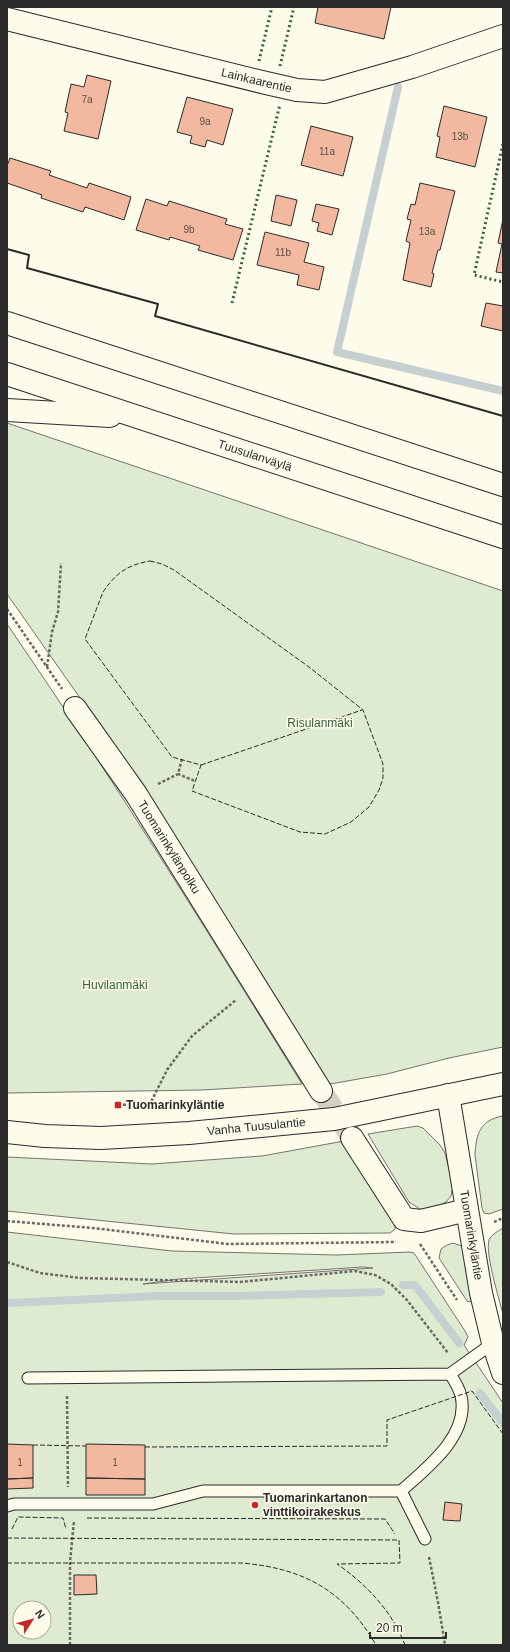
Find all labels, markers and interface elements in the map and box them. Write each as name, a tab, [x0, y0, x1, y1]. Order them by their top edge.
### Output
street label: Lainkaarentie	[220, 65, 294, 96]
house number: 7a	[81, 94, 93, 105]
house number: 9a	[199, 116, 211, 127]
house number: 13b	[452, 131, 469, 142]
house number: 11a	[319, 146, 335, 157]
house number: 9b	[183, 224, 195, 235]
house number: 13a	[419, 226, 436, 237]
house number: 11b	[275, 247, 291, 258]
street label: Tuusulanväylä	[216, 437, 294, 474]
park label: Risulanmäki	[287, 716, 353, 730]
street label: Tuomarinkylänpolku	[135, 798, 203, 896]
park label: Huvilanmäki	[82, 978, 148, 992]
place label: Tuomarinkyläntie	[126, 1098, 225, 1112]
marker: Tuomarinkyläntie	[113, 1100, 123, 1110]
street label: Vanha Tuusulantie	[207, 1115, 306, 1138]
street label: Tuomarinkyläntie	[457, 1189, 486, 1281]
house number: 1	[17, 1457, 23, 1468]
house number: 1	[112, 1457, 118, 1468]
place label: Tuomarinkartanon vinttikoirakeskus	[263, 1491, 367, 1519]
marker: Tuomarinkartanon vinttikoirakeskus	[250, 1500, 260, 1510]
north arrow	[12, 1600, 52, 1640]
text: N	[33, 1607, 47, 1621]
scale bar	[370, 1614, 446, 1640]
text: 20 m	[376, 1621, 403, 1635]

